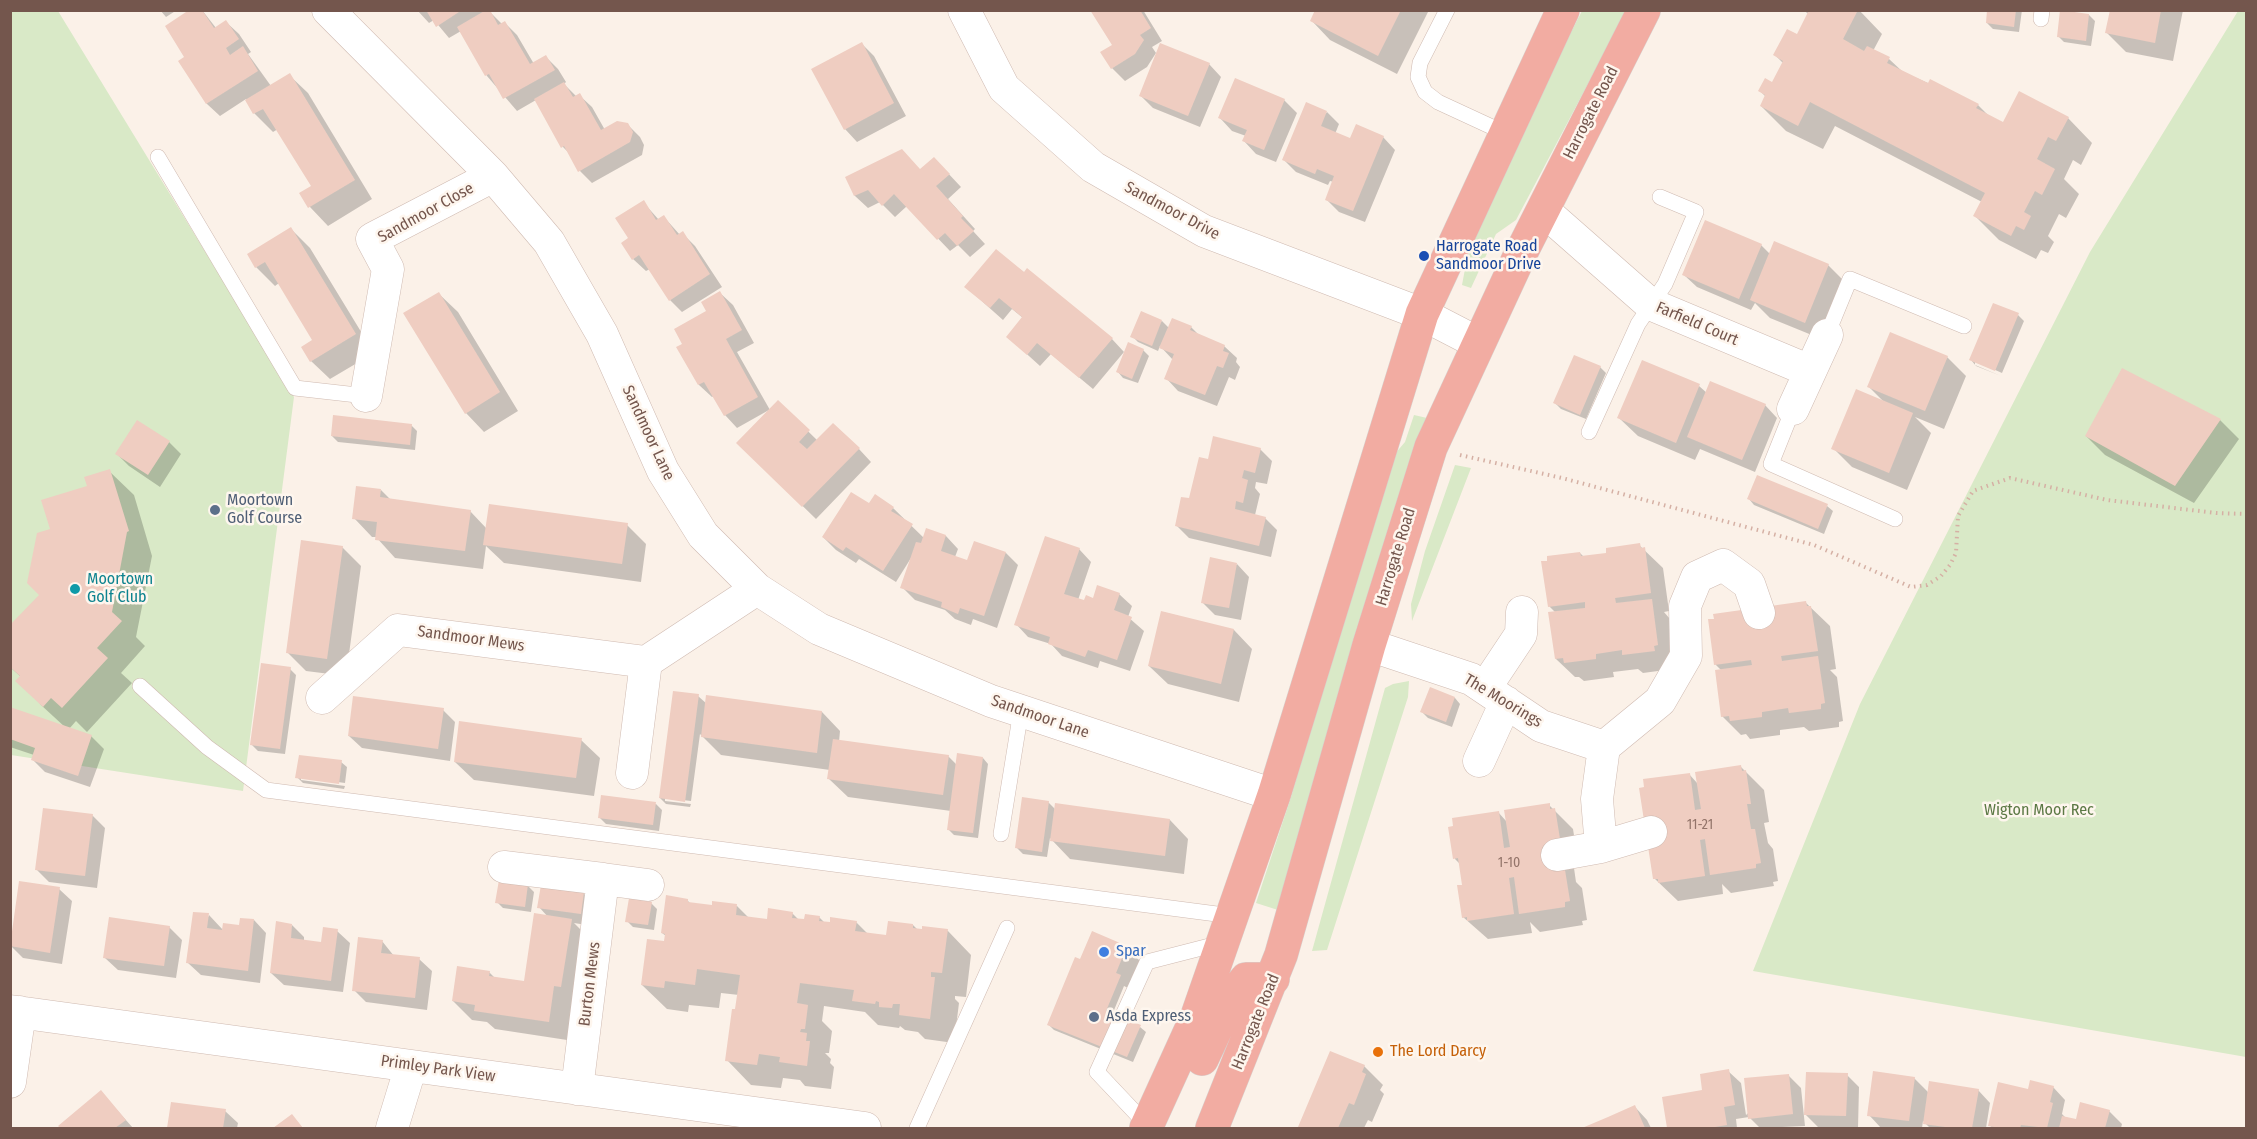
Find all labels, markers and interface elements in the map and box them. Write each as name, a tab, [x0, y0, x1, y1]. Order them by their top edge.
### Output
street label: Harrogate Road	[1559, 63, 1623, 163]
street label: Sandmoor Drive	[1121, 178, 1223, 244]
street label: Sandmoor Close	[375, 179, 477, 247]
place label: Harrogate Road Sandmoor Drive	[1436, 237, 1541, 275]
marker: Harrogate Road Sandmoor Drive	[1417, 249, 1431, 263]
street label: Farfield Court	[1653, 298, 1741, 350]
street label: Sandmoor Lane	[618, 383, 678, 483]
place label: Moortown Golf Course	[227, 491, 302, 529]
marker: Moortown Golf Course	[208, 503, 222, 517]
street label: Harrogate Road	[1372, 506, 1420, 608]
place label: Moortown Golf Club	[87, 570, 153, 608]
marker: Moortown Golf Club	[68, 582, 82, 596]
street label: Sandmoor Mews	[416, 622, 526, 656]
street label: The Moorings	[1460, 670, 1546, 732]
street label: Sandmoor Lane	[988, 691, 1092, 743]
park label: Wigton Moor Rec	[1984, 801, 2094, 821]
house number: 11-21	[1687, 817, 1713, 833]
house number: 1-10	[1498, 855, 1520, 871]
street label: Burton Mews	[575, 941, 605, 1027]
place label: Spar	[1116, 942, 1146, 962]
marker: Spar	[1097, 945, 1111, 959]
street label: Harrogate Road	[1228, 971, 1284, 1073]
place label: Asda Express	[1106, 1007, 1191, 1027]
marker: Asda Express	[1087, 1010, 1101, 1024]
place label: The Lord Darcy	[1390, 1042, 1486, 1062]
marker: The Lord Darcy	[1371, 1045, 1385, 1059]
street label: Primley Park View	[379, 1051, 497, 1087]

